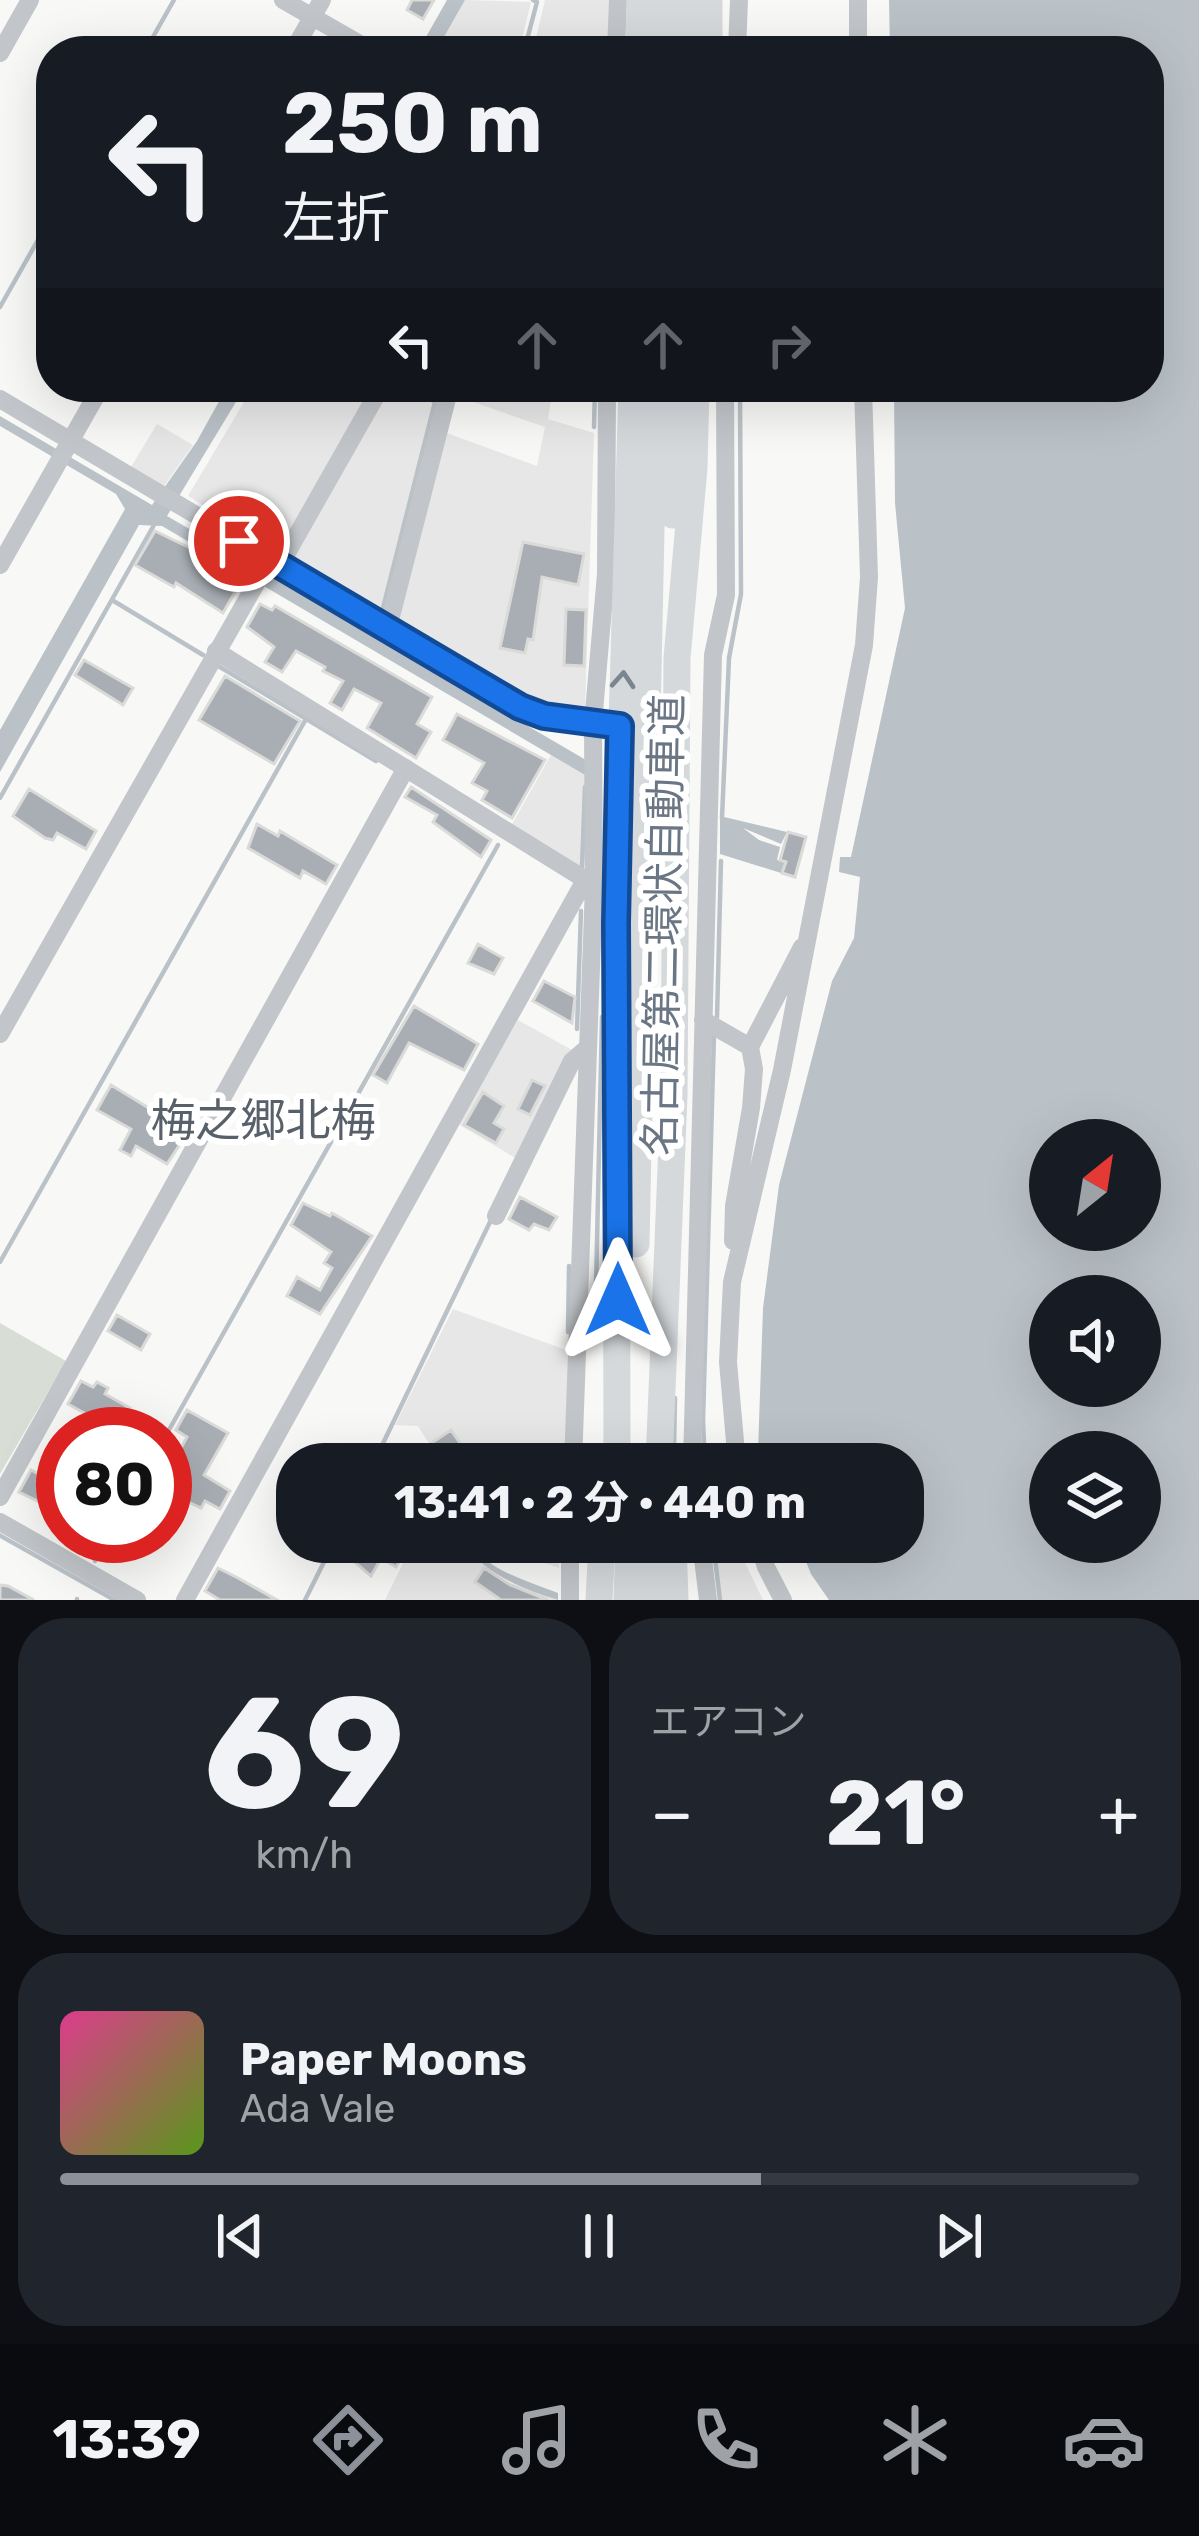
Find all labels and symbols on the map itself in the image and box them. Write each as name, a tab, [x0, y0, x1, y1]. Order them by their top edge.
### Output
pin	[188, 490, 290, 592]
one-way arrow	[610, 670, 636, 689]
street label: 名古屋第二環状自動車道	[635, 694, 693, 1156]
district label: 梅之郷北梅	[150, 1094, 376, 1147]
north arrow	[1029, 1119, 1161, 1251]
position arrow	[555, 1237, 681, 1363]
speed limit sign: 80	[36, 1407, 192, 1563]

